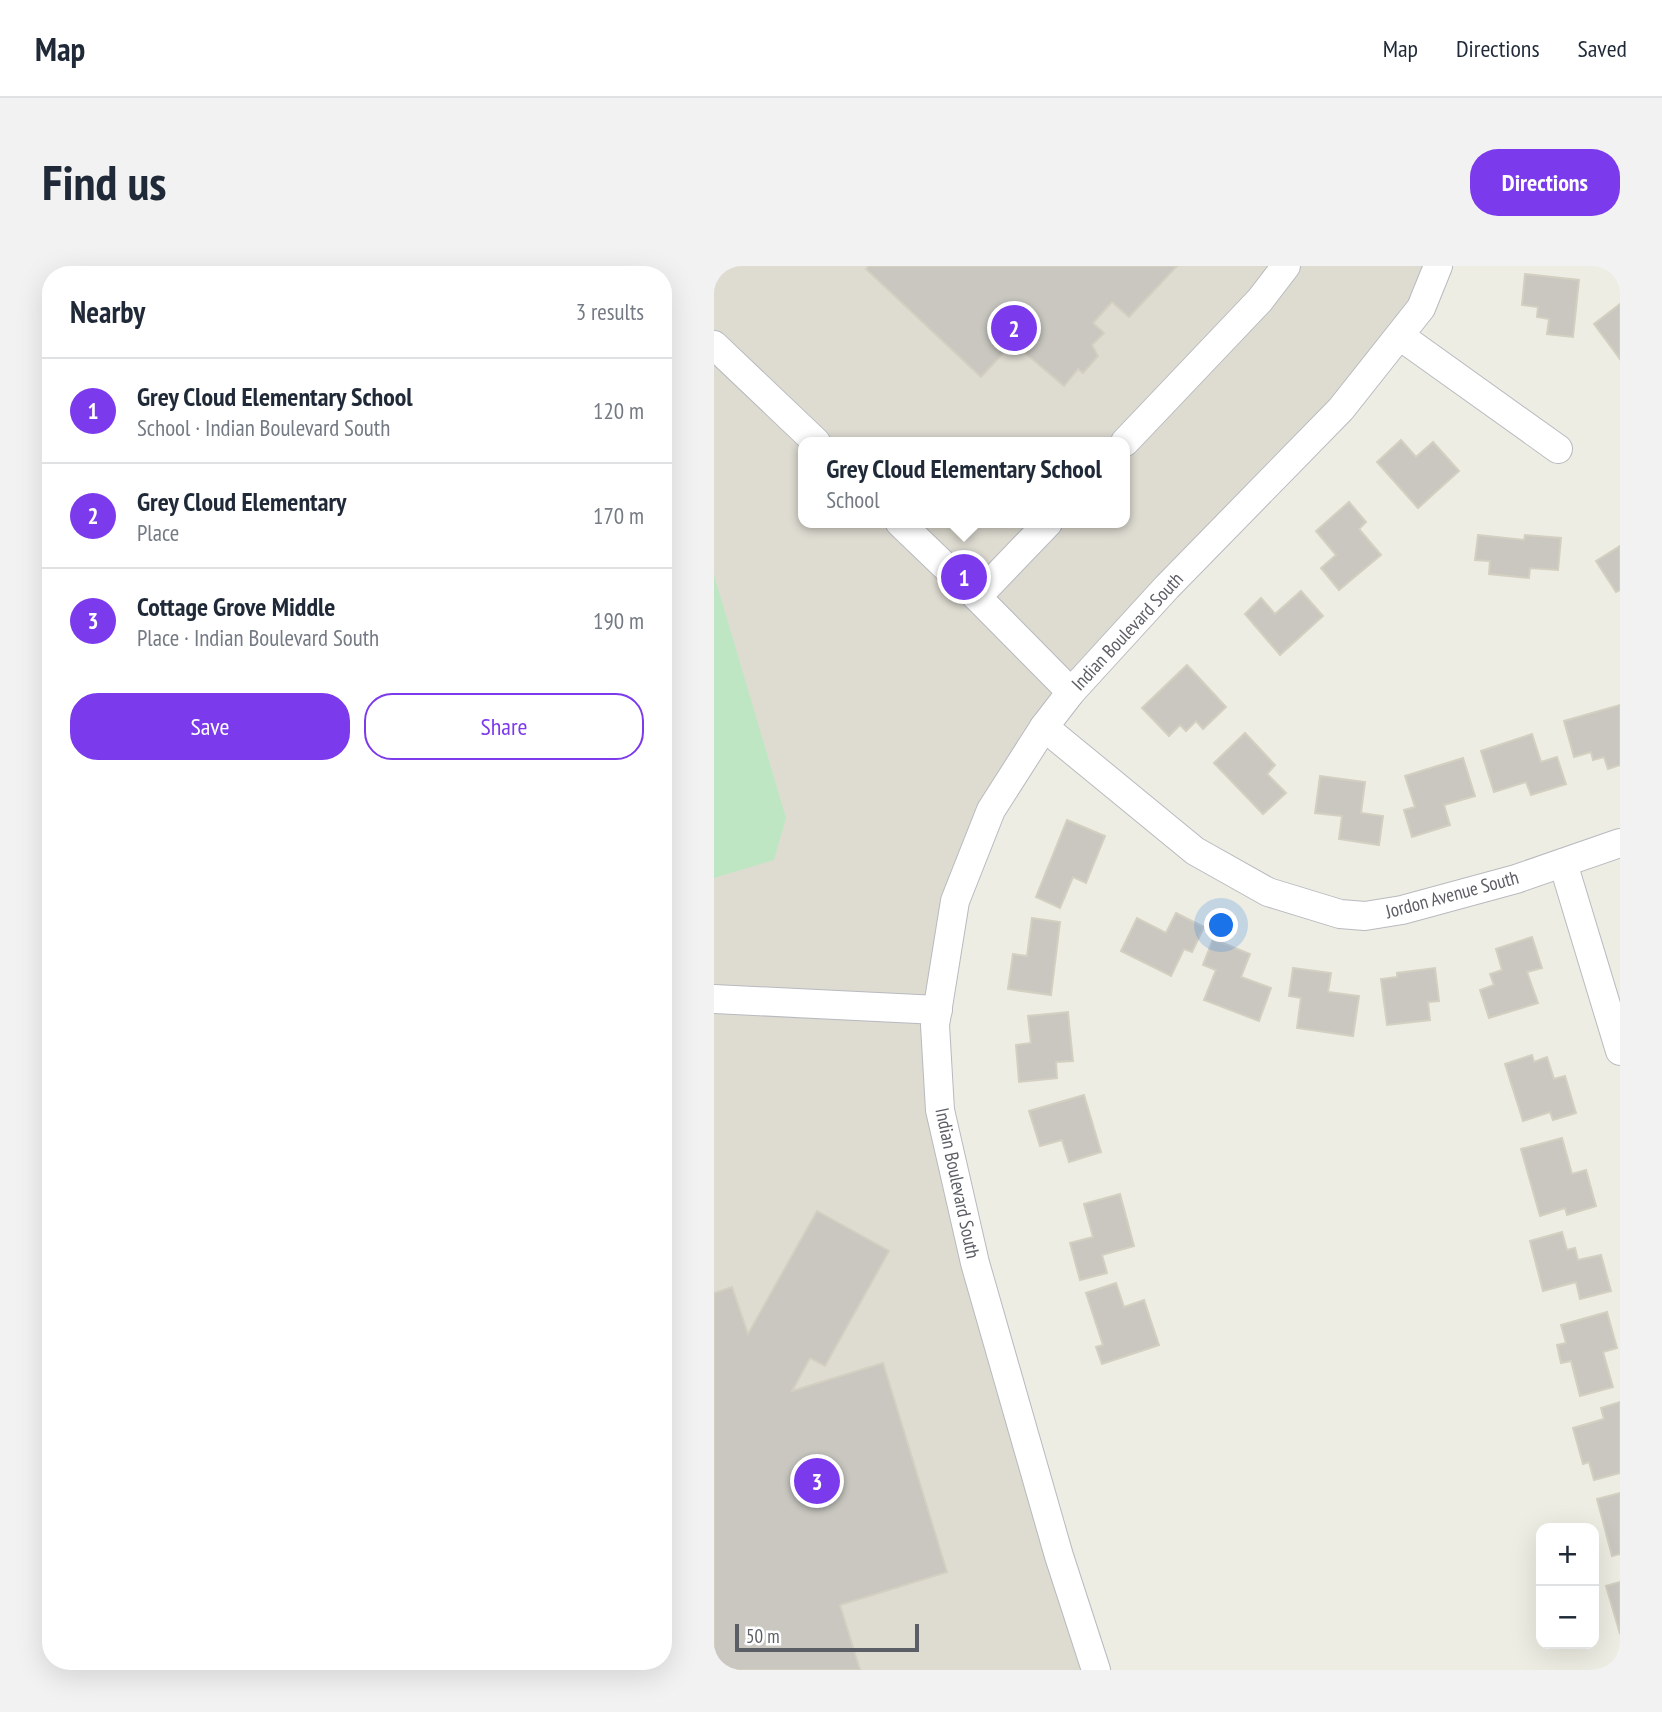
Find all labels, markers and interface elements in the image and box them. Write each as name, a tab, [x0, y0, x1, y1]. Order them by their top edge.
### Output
text: Map	[35, 27, 85, 70]
text: Map	[1383, 33, 1418, 64]
text: Directions	[1456, 33, 1540, 64]
text: Saved	[1578, 33, 1627, 64]
button: Directions	[1470, 149, 1620, 216]
text: Find us	[42, 150, 166, 214]
text: Nearby	[70, 292, 145, 331]
text: 3 results	[576, 297, 644, 326]
pin: 2	[991, 302, 1037, 354]
text: Grey Cloud Elementary School	[137, 380, 413, 413]
text: 1	[88, 396, 99, 425]
text: 120 m	[593, 396, 644, 425]
text: School · Indian Boulevard South	[137, 413, 390, 442]
popup	[798, 437, 1130, 528]
text: Grey Cloud Elementary School	[826, 452, 1102, 485]
text: Grey Cloud Elementary	[137, 485, 346, 518]
text: School	[826, 485, 880, 514]
text: 2	[88, 501, 99, 530]
text: 170 m	[593, 501, 644, 530]
text: Place	[137, 518, 179, 547]
pin: 1	[941, 551, 987, 603]
street label: Indian Boulevard South	[1066, 567, 1188, 695]
text: Cottage Grove Middle	[137, 590, 335, 623]
text: 3	[88, 606, 99, 635]
text: 190 m	[593, 606, 644, 635]
text: Place · Indian Boulevard South	[137, 623, 379, 652]
button: Save	[70, 693, 350, 760]
button: Share	[364, 693, 644, 760]
street label: Jordon Avenue South	[1382, 865, 1521, 924]
your location	[1204, 908, 1238, 942]
street label: Indian Boulevard South	[930, 1106, 986, 1260]
pin: 3	[794, 1455, 840, 1507]
map controls	[1536, 1523, 1599, 1649]
button: +	[1536, 1523, 1599, 1586]
button: −	[1536, 1586, 1599, 1649]
scale bar	[735, 1621, 919, 1653]
text: 50 m	[746, 1624, 780, 1648]

